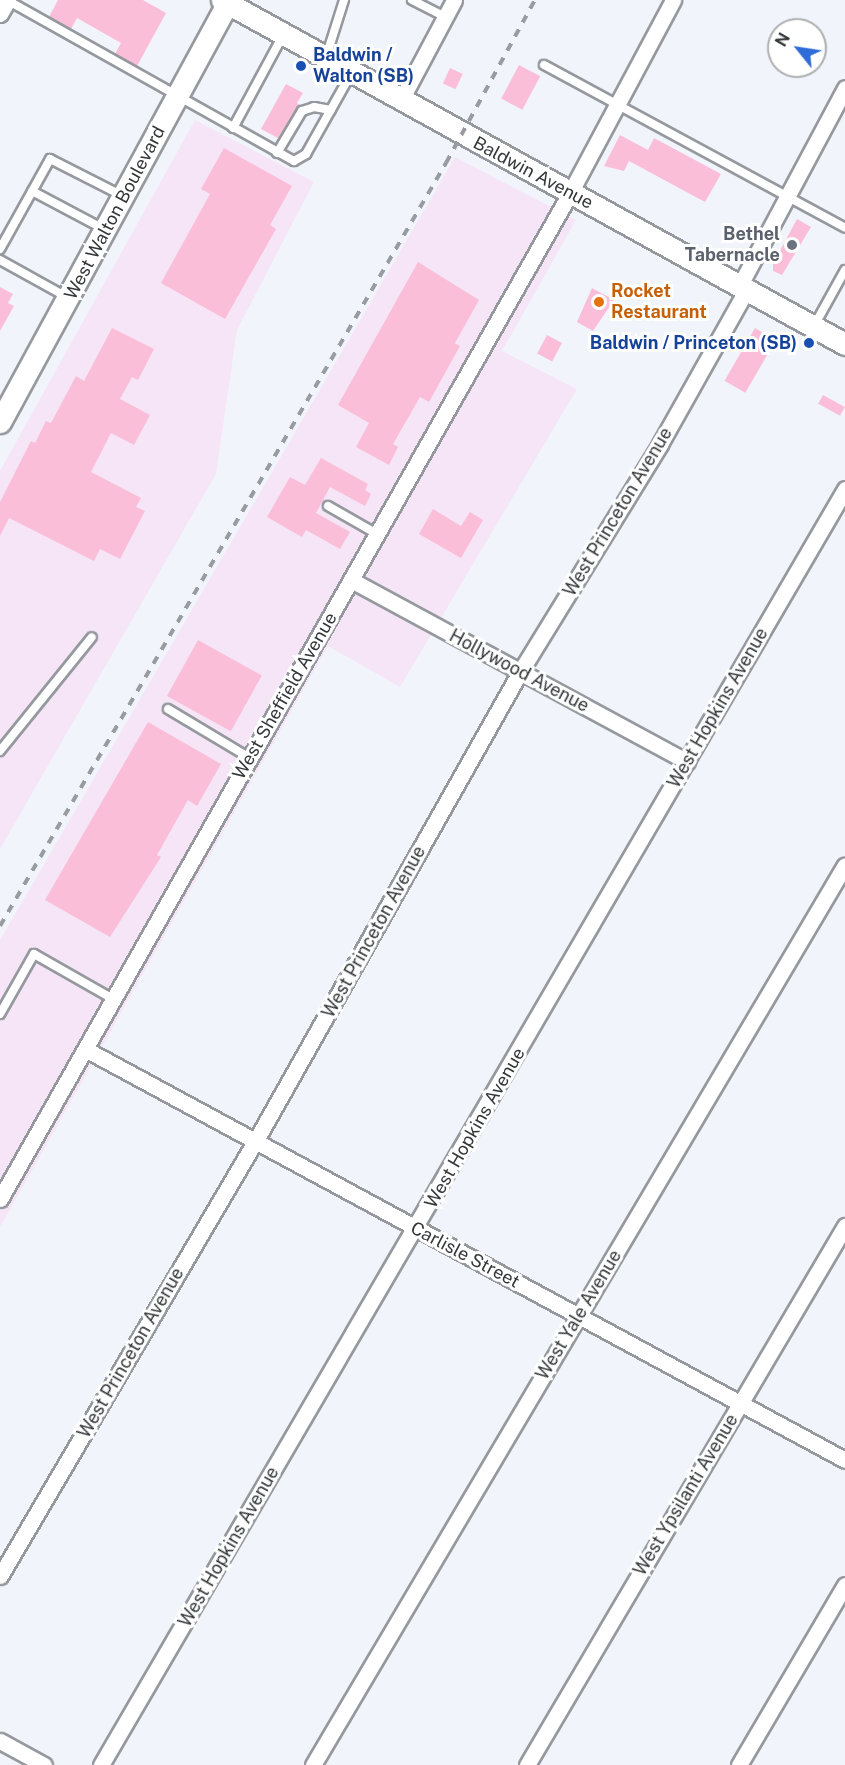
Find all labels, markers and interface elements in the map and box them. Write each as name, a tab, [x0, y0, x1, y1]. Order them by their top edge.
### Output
north arrow	[767, 18, 827, 78]
text: N	[771, 30, 794, 50]
place label: Baldwin / Walton (SB)	[313, 45, 414, 88]
marker: Baldwin / Walton (SB)	[294, 59, 308, 73]
street label: West Walton Boulevard	[60, 122, 170, 304]
street label: Baldwin Avenue	[469, 132, 597, 214]
place label: Bethel Tabernacle	[685, 224, 780, 266]
marker: Bethel Tabernacle	[785, 238, 799, 252]
place label: Rocket Restaurant	[611, 281, 707, 324]
marker: Rocket Restaurant	[592, 295, 606, 309]
place label: Baldwin / Princeton (SB)	[590, 332, 797, 354]
marker: Baldwin / Princeton (SB)	[802, 336, 816, 350]
street label: West Princeton Avenue	[559, 424, 677, 600]
street label: West Sheffield Avenue	[228, 609, 342, 783]
street label: West Hopkins Avenue	[663, 624, 773, 792]
street label: Hollywood Avenue	[445, 625, 593, 717]
street label: West Princeton Avenue	[318, 842, 430, 1022]
street label: West Hopkins Avenue	[420, 1044, 530, 1212]
street label: Carlisle Street	[407, 1217, 523, 1293]
street label: West Yale Avenue	[532, 1246, 626, 1384]
street label: West Princeton Avenue	[73, 1264, 189, 1442]
street label: West Ypsilanti Avenue	[629, 1410, 743, 1580]
street label: West Hopkins Avenue	[174, 1463, 284, 1631]

